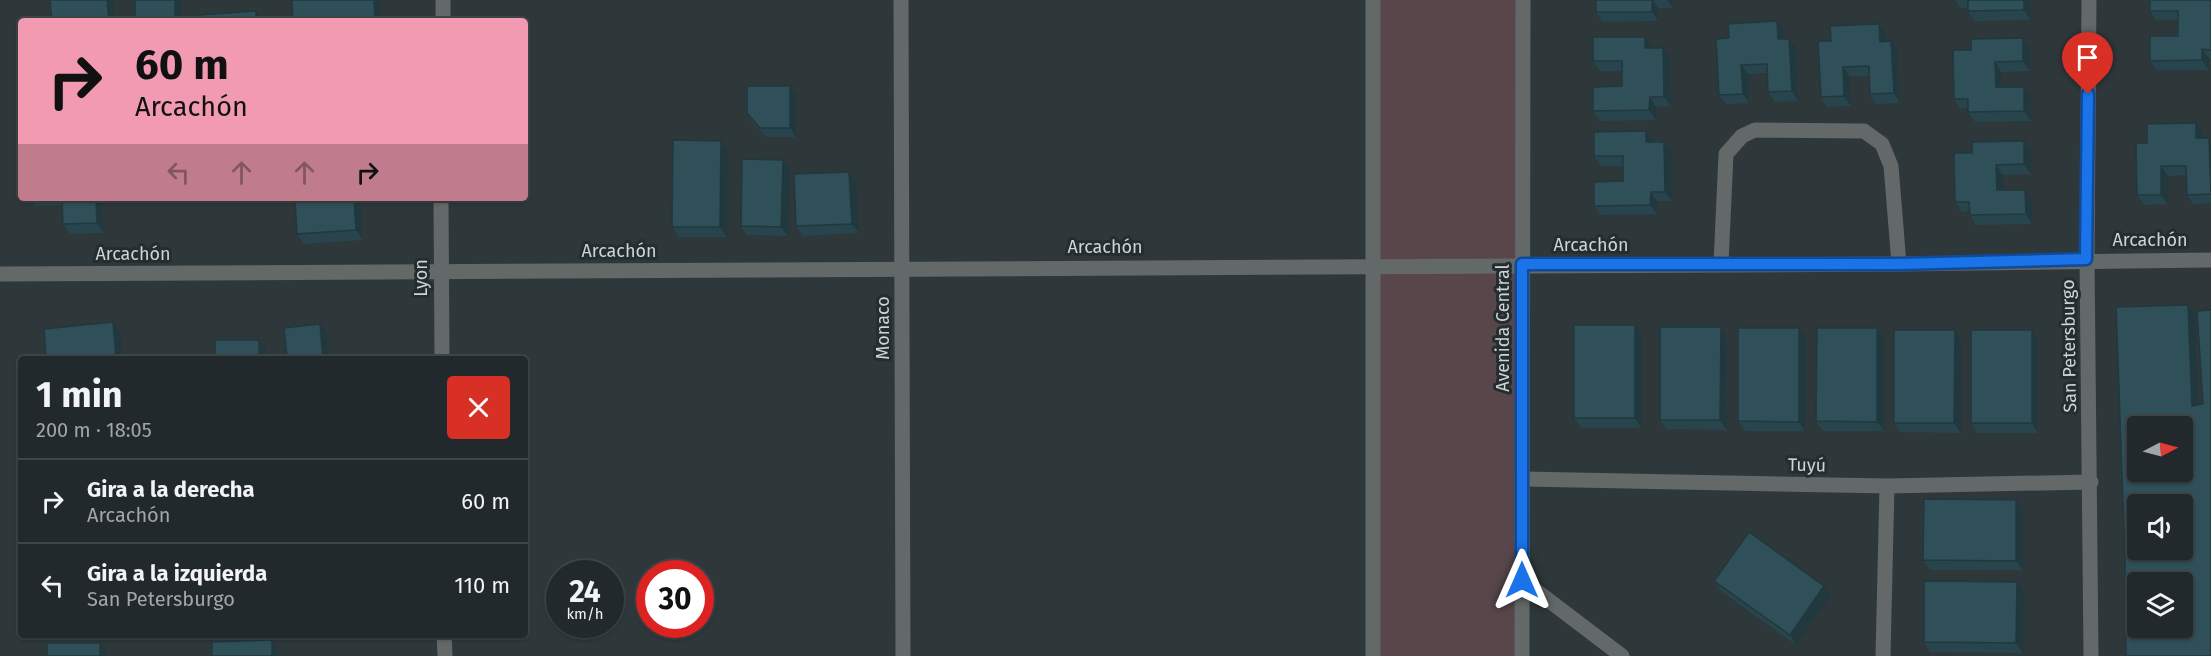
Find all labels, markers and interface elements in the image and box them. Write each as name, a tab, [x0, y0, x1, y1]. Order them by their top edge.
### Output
pin	[2062, 32, 2113, 94]
text: 60 m	[135, 40, 229, 90]
icon: arrive	[2071, 41, 2104, 74]
icon: right	[36, 42, 114, 120]
text: Arcachón	[135, 91, 248, 123]
icon: left	[162, 156, 195, 189]
icon: ahead	[225, 156, 258, 189]
icon: ahead	[288, 156, 321, 189]
icon: right	[351, 156, 384, 189]
street label: Arcachón	[2112, 229, 2188, 251]
street label: Arcachón	[1553, 234, 1629, 256]
street label: Arcachón	[1067, 236, 1143, 258]
street label: Arcachón	[581, 240, 657, 262]
street label: Arcachón	[95, 243, 171, 265]
street label: Lyon	[410, 259, 432, 297]
street label: Avenida Central	[1492, 264, 1514, 392]
street label: San Petersburgo	[2057, 279, 2081, 413]
street label: Monaco	[872, 296, 894, 360]
text: 1 min	[36, 373, 123, 417]
button: close	[447, 376, 510, 439]
north arrow	[2127, 416, 2193, 482]
map controls	[2127, 416, 2193, 638]
text: 200 m · 18:05	[36, 418, 152, 442]
street label: Tuyú	[1788, 454, 1826, 476]
text: Gira a la derecha	[87, 476, 255, 503]
icon: right	[36, 485, 69, 518]
text: 60 m	[461, 488, 510, 515]
button: sound	[2127, 494, 2193, 560]
text: Arcachón	[87, 503, 171, 527]
position arrow	[1490, 548, 1554, 612]
text: Gira a la izquierda	[87, 560, 267, 587]
speed limit sign: 30	[636, 560, 714, 638]
icon: left	[36, 569, 69, 602]
text: 110 m	[454, 572, 510, 599]
button: layers	[2127, 572, 2193, 638]
text: 24	[569, 574, 601, 610]
text: San Petersburgo	[87, 587, 235, 611]
text: km/h	[566, 605, 604, 623]

